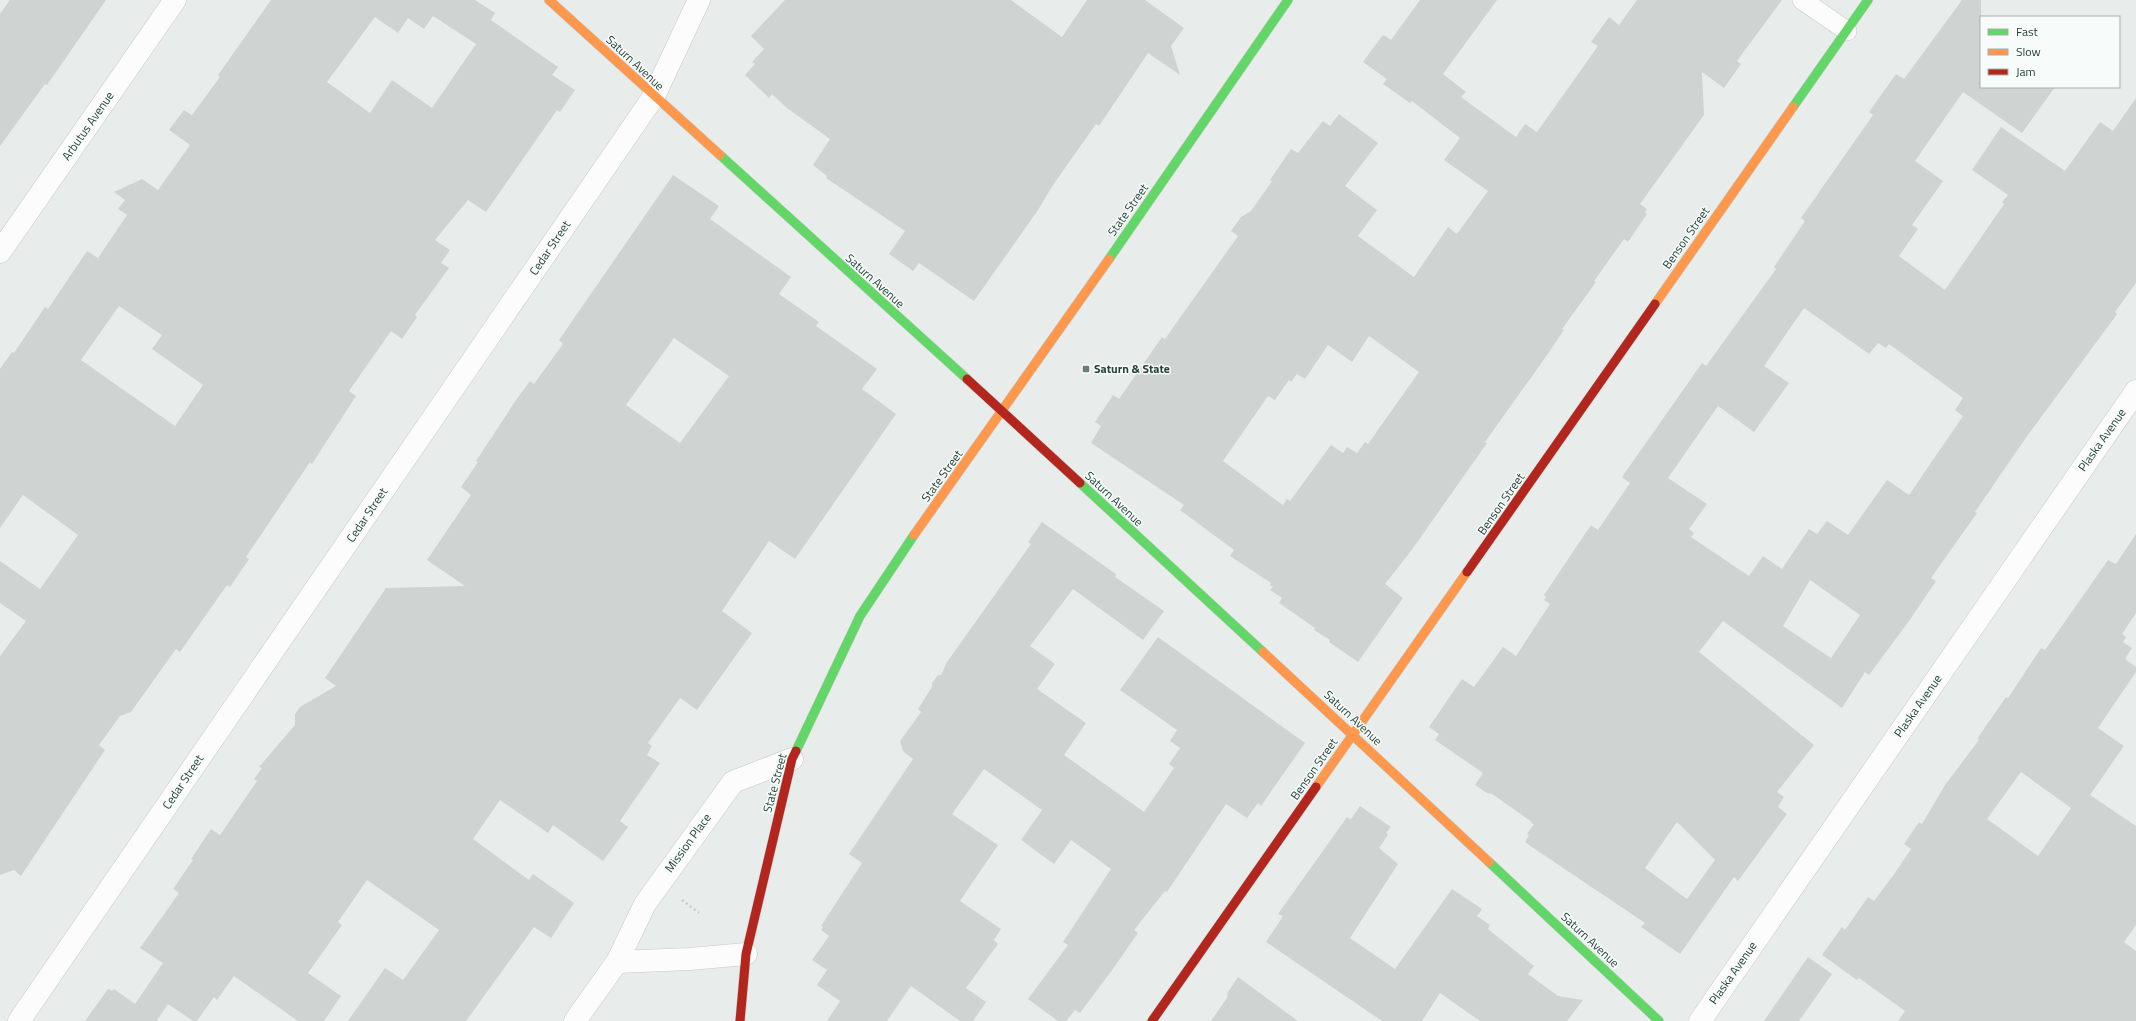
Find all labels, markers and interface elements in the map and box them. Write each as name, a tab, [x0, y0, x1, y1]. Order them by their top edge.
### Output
legend	[1980, 16, 2120, 88]
text: Fast	[2016, 22, 2039, 41]
street label: Saturn Avenue	[602, 30, 669, 95]
text: Slow	[2016, 42, 2041, 61]
text: Jam	[2016, 62, 2036, 81]
street label: Arbutus Avenue	[57, 87, 118, 164]
street label: State Street	[1102, 179, 1153, 240]
street label: Benson Street	[1657, 202, 1714, 273]
street label: Cedar Street	[524, 216, 575, 279]
street label: Saturn Avenue	[842, 249, 909, 312]
place label: Saturn & State	[1094, 359, 1170, 378]
marker: Saturn & State	[1081, 364, 1091, 374]
street label: Plaska Avenue	[2073, 404, 2130, 475]
street label: State Street	[916, 445, 968, 506]
street label: Saturn Avenue	[1081, 466, 1148, 531]
street label: Benson Street	[1472, 468, 1529, 539]
street label: Cedar Street	[341, 483, 392, 546]
street label: Plaska Avenue	[1889, 670, 1946, 741]
street label: Saturn Avenue	[1320, 685, 1387, 750]
street label: Benson Street	[1285, 733, 1342, 804]
street label: Cedar Street	[157, 750, 208, 813]
street label: State Street	[758, 750, 792, 815]
street label: Mission Place	[660, 809, 716, 876]
street label: Saturn Avenue	[1557, 907, 1624, 972]
street label: Plaska Avenue	[1704, 937, 1761, 1008]

